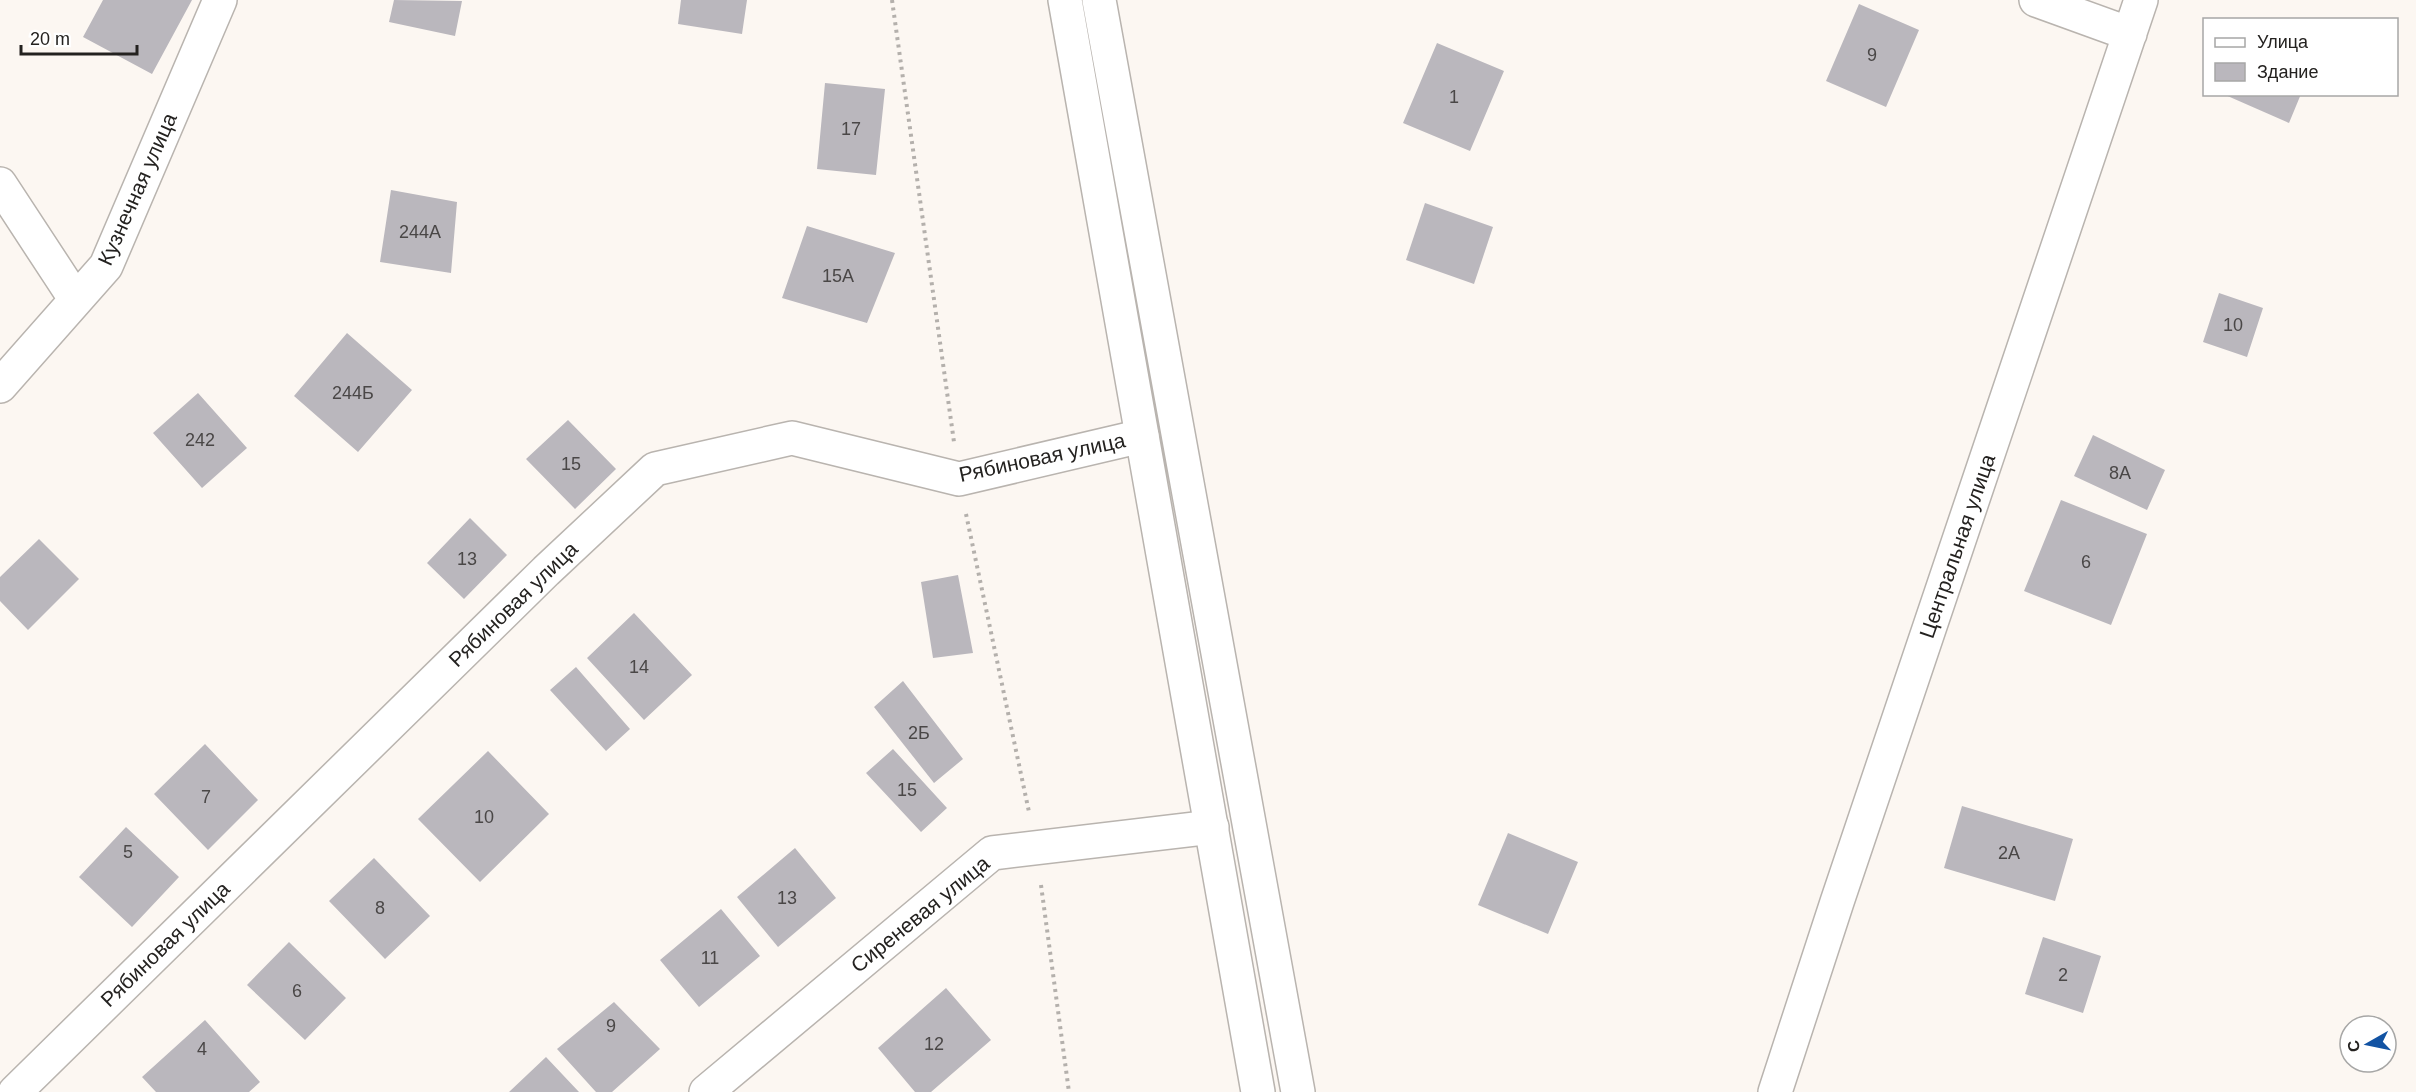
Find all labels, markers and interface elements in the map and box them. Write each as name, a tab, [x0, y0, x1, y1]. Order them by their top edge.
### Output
scale bar	[21, 18, 136, 56]
legend	[2203, 18, 2398, 96]
text: 20 m	[30, 29, 70, 49]
text: Улица	[2257, 32, 2309, 52]
house number: 9	[1867, 45, 1877, 65]
text: Здание	[2257, 62, 2318, 82]
house number: 1	[1449, 87, 1459, 107]
street label: Кузнечная улица	[93, 109, 181, 269]
house number: 17	[841, 119, 861, 139]
house number: 244А	[399, 222, 441, 242]
house number: 15А	[822, 266, 854, 286]
house number: 10	[2223, 315, 2243, 335]
house number: 244Б	[332, 383, 374, 403]
street label: Рябиновая улица	[957, 428, 1127, 486]
house number: 242	[185, 430, 215, 450]
street label: Центральная улица	[1915, 451, 1999, 641]
house number: 15	[561, 454, 581, 474]
house number: 8А	[2109, 463, 2131, 483]
street label: Рябиновая улица	[444, 537, 582, 671]
house number: 13	[457, 549, 477, 569]
house number: 6	[2081, 552, 2091, 572]
house number: 14	[629, 657, 649, 677]
house number: 2Б	[908, 723, 930, 743]
house number: 15	[897, 780, 917, 800]
house number: 7	[201, 787, 211, 807]
house number: 10	[474, 807, 494, 827]
house number: 5	[123, 842, 133, 862]
house number: 2А	[1998, 843, 2020, 863]
street label: Сиреневая улица	[846, 851, 994, 977]
street label: Рябиновая улица	[96, 877, 234, 1011]
house number: 13	[777, 888, 797, 908]
house number: 8	[375, 898, 385, 918]
house number: 11	[701, 948, 719, 968]
house number: 2	[2058, 965, 2068, 985]
house number: 6	[292, 981, 302, 1001]
north arrow	[2338, 1014, 2398, 1074]
house number: 9	[606, 1016, 616, 1036]
house number: 12	[924, 1034, 944, 1054]
house number: 4	[197, 1039, 207, 1059]
text: С	[2344, 1039, 2363, 1053]

